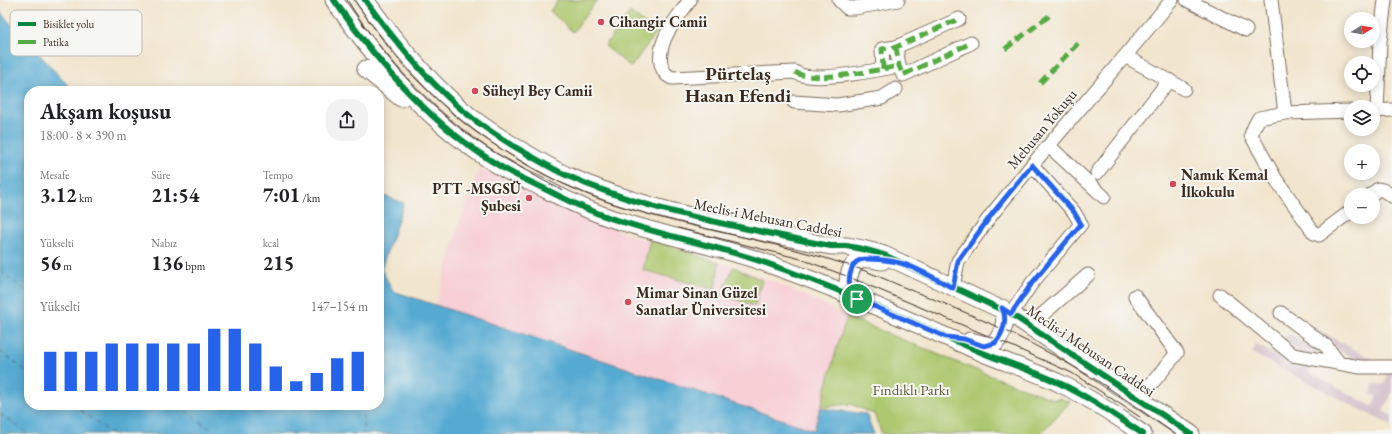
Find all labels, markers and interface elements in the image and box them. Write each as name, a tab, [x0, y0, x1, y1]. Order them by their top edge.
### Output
legend	[10, 10, 142, 56]
place label: Cihangir Camii	[609, 12, 708, 31]
north arrow	[1344, 12, 1380, 48]
map controls	[1344, 12, 1380, 224]
text: Bisiklet yolu	[43, 17, 95, 31]
marker: Cihangir Camii	[596, 17, 606, 27]
text: Patika	[43, 35, 69, 49]
button: locate	[1344, 56, 1380, 92]
district label: Pürtelaş Hasan Efendi	[685, 61, 791, 108]
place label: Süheyl Bey Camii	[483, 81, 593, 100]
street label: Mebusan Yokuşu	[1003, 85, 1081, 173]
marker: Süheyl Bey Camii	[470, 86, 480, 96]
text: Akşam koşusu	[40, 97, 171, 126]
button: share	[326, 99, 368, 141]
button: layers	[1344, 100, 1380, 136]
text: 18:00 · 8 × 390 m	[40, 127, 127, 144]
button: +	[1344, 144, 1380, 180]
place label: Namık Kemal İlkokulu	[1181, 165, 1269, 201]
text: Mesafe	[40, 168, 69, 182]
text: Süre	[151, 168, 170, 182]
text: Tempo	[263, 168, 293, 182]
place label: PTT -MSGSÜ Şubesi	[432, 179, 522, 215]
marker: Namık Kemal İlkokulu	[1168, 179, 1178, 189]
text: 3.12	[40, 182, 77, 208]
text: 21:54	[151, 182, 199, 208]
text: 7:01	[263, 182, 300, 208]
button: −	[1344, 188, 1380, 224]
text: km	[77, 191, 93, 205]
text: /km	[300, 191, 320, 205]
marker: PTT -MSGSÜ Şubesi	[524, 193, 534, 203]
street label: Meclis-i Mebusan Caddesi	[692, 194, 844, 241]
text: Yükselti	[40, 236, 74, 250]
text: Nabız	[151, 236, 177, 250]
text: kcal	[263, 236, 279, 250]
text: 56	[40, 250, 61, 276]
text: 136	[151, 250, 183, 276]
text: 215	[263, 250, 294, 276]
text: m	[61, 259, 72, 273]
text: bpm	[183, 259, 205, 273]
pin	[840, 282, 874, 316]
place label: Mimar Sinan Güzel Sanatlar Üniversitesi	[636, 283, 767, 319]
icon: arrive	[846, 288, 868, 310]
marker: Mimar Sinan Güzel Sanatlar Üniversitesi	[623, 297, 633, 307]
text: Yükselti	[40, 298, 80, 315]
text: 147–154 m	[311, 298, 368, 315]
street label: Meclis-i Mebusan Caddesi	[1024, 301, 1159, 401]
park label: Fındıklı Parkı	[872, 380, 950, 399]

